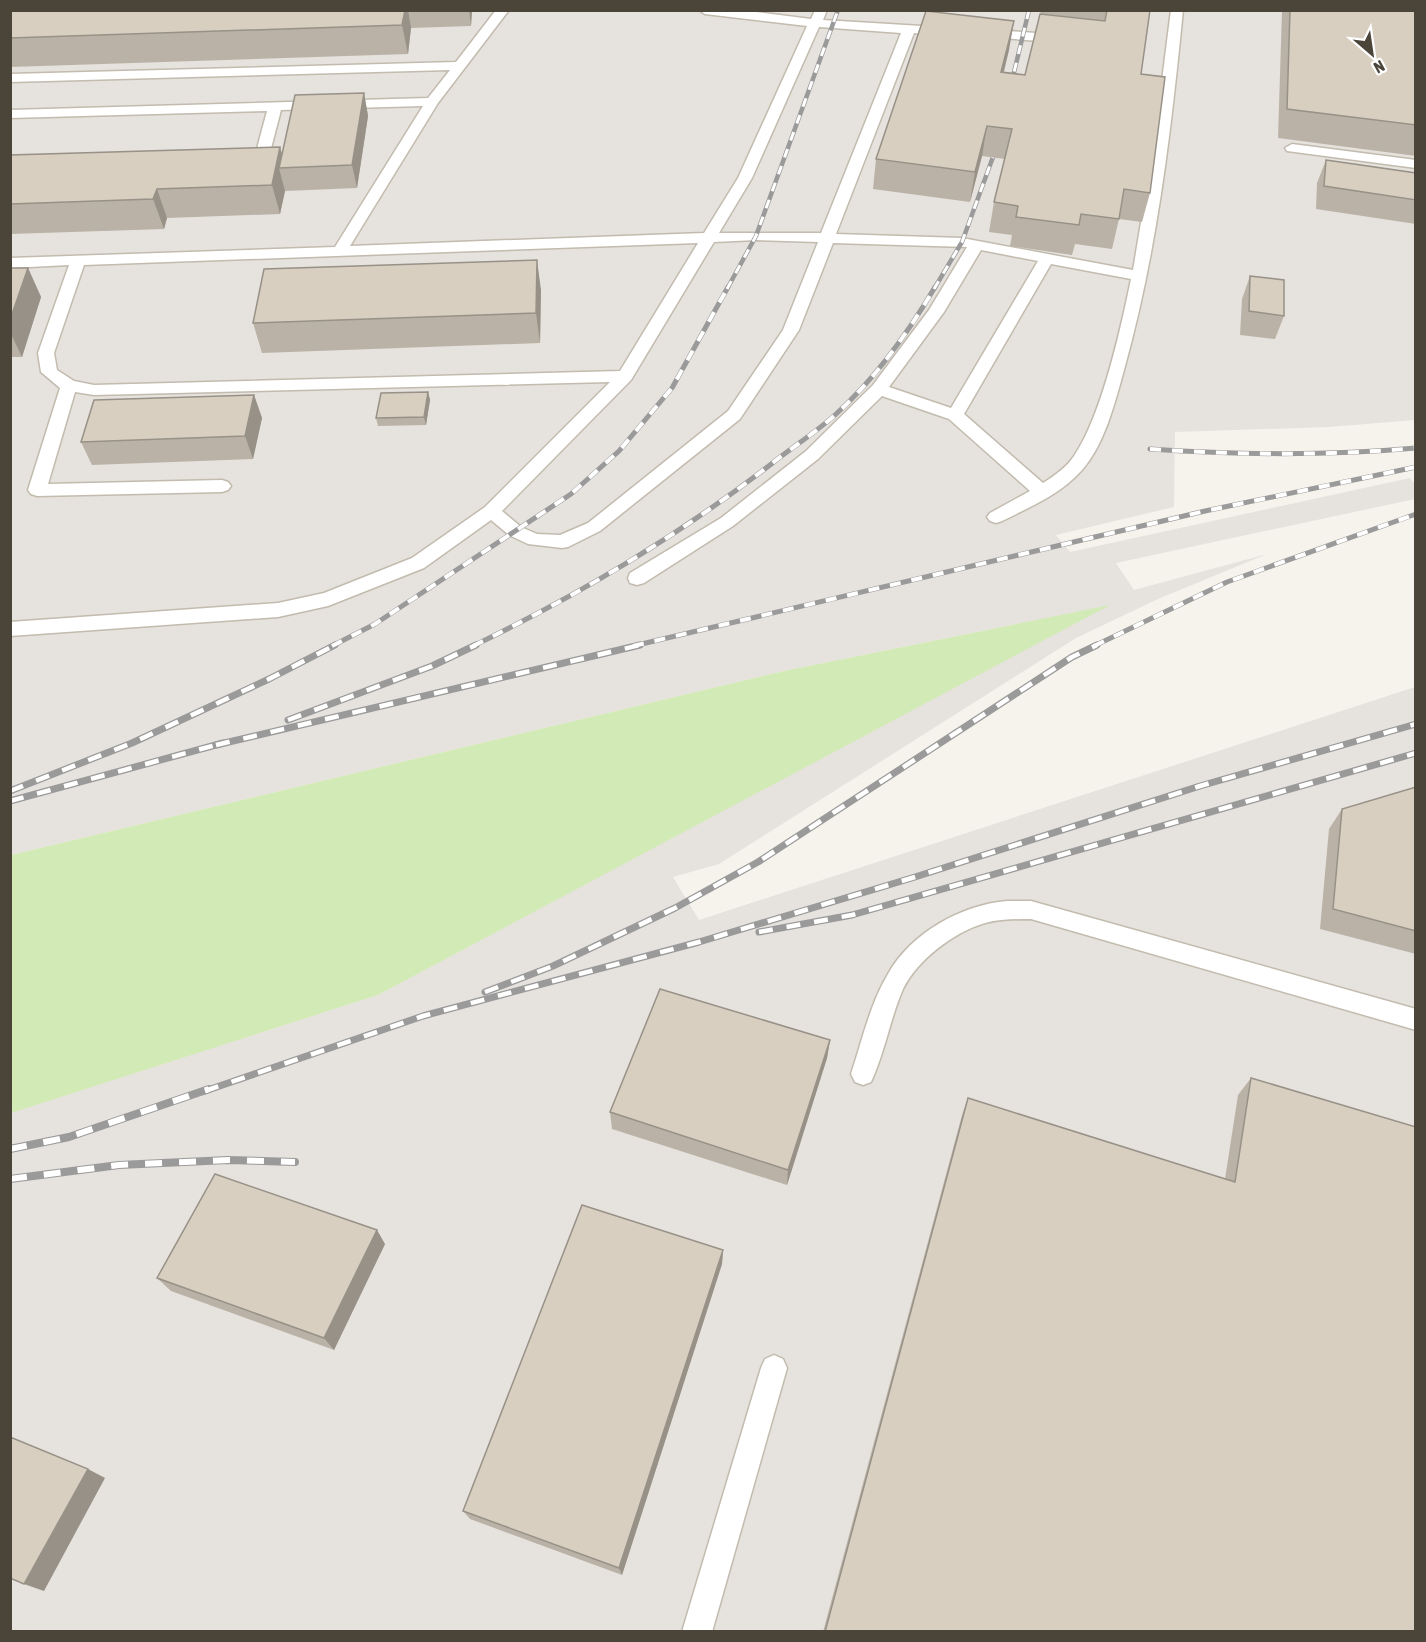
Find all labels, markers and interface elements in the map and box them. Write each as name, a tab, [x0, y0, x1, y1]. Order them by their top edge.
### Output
north arrow	[1342, 24, 1402, 84]
text: N	[1371, 57, 1388, 77]

